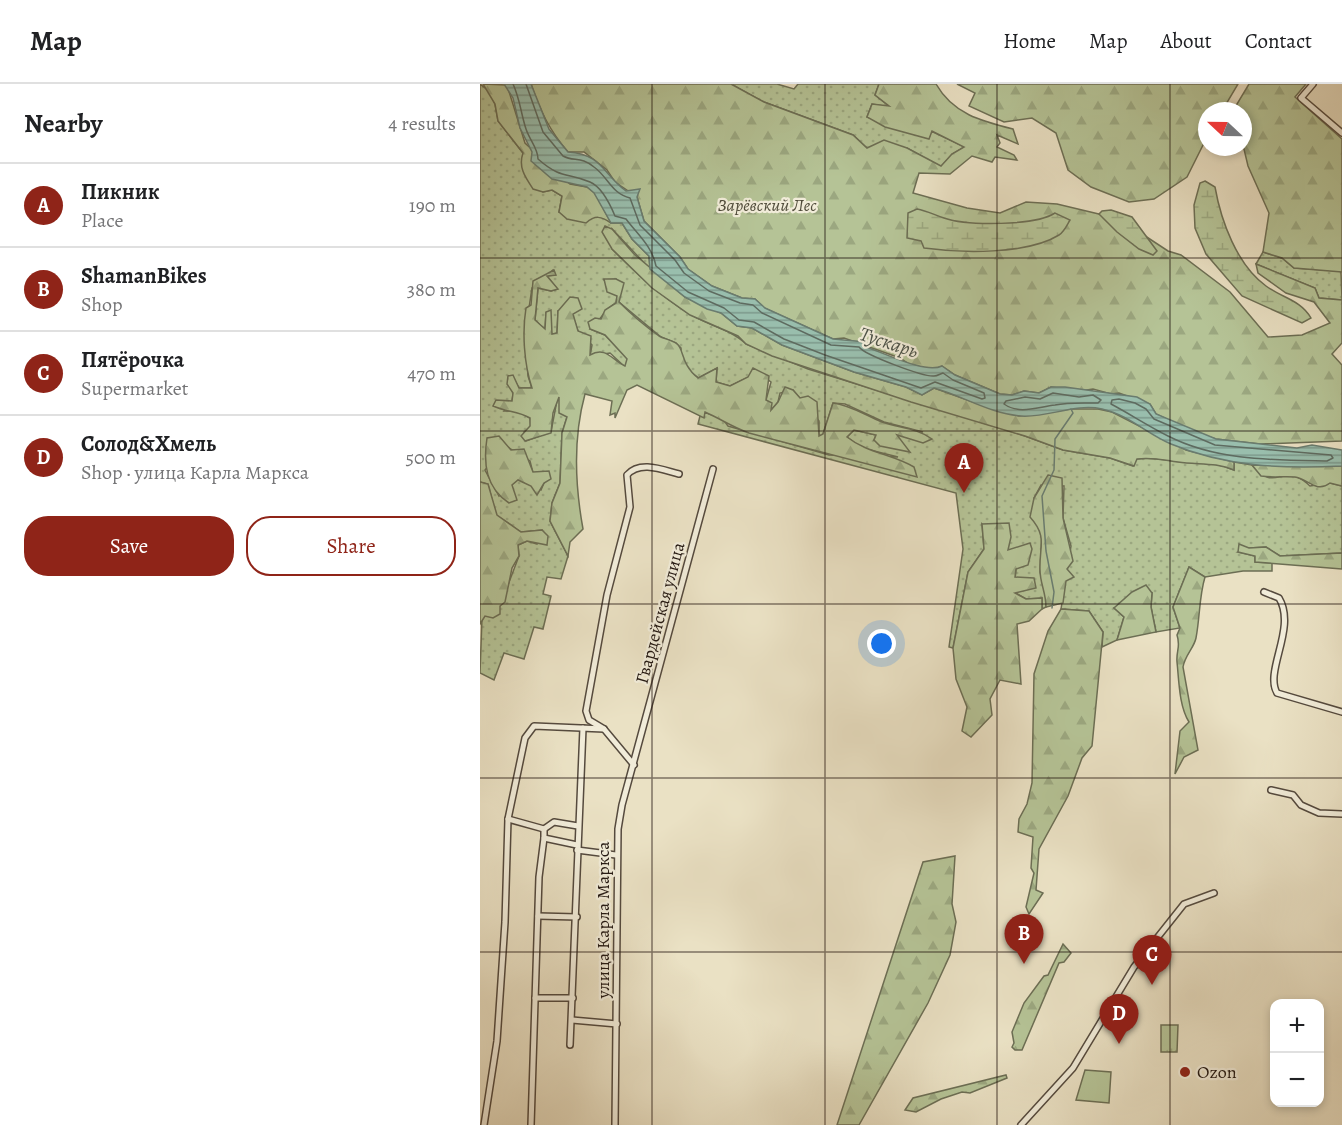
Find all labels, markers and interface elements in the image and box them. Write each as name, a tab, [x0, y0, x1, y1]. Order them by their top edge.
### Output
text: Map	[30, 22, 82, 60]
text: Home	[1003, 27, 1056, 55]
text: Map	[1089, 27, 1127, 55]
text: About	[1160, 27, 1212, 55]
text: Contact	[1245, 27, 1312, 55]
north arrow	[1198, 102, 1252, 156]
text: Nearby	[24, 106, 103, 141]
text: 4 results	[388, 110, 456, 137]
text: Пикник	[81, 177, 160, 207]
text: A	[37, 192, 50, 219]
text: 190 m	[409, 192, 456, 219]
park label: Зарёвский Лес	[717, 193, 817, 217]
text: Place	[81, 207, 123, 234]
text: ShamanBikes	[81, 261, 207, 291]
text: B	[37, 276, 50, 303]
text: 380 m	[407, 276, 456, 303]
text: Shop	[81, 291, 123, 318]
water label: Тускарь	[856, 320, 922, 365]
text: Пятёрочка	[81, 345, 184, 375]
text: C	[37, 360, 50, 387]
text: 470 m	[407, 360, 456, 387]
text: Supermarket	[81, 375, 188, 402]
text: Солод&Хмель	[81, 429, 216, 459]
text: D	[37, 444, 50, 471]
text: 500 m	[405, 444, 456, 471]
pin: A	[944, 444, 984, 493]
text: Shop · улица Карла Маркса	[81, 459, 309, 486]
button: Save	[24, 516, 234, 576]
button: Share	[246, 516, 456, 576]
street label: Гвардейская улица	[630, 539, 691, 686]
your location	[867, 629, 896, 658]
street label: улица Карла Маркса	[591, 841, 615, 1000]
pin: B	[1004, 914, 1044, 964]
pin: C	[1132, 936, 1172, 985]
pin: D	[1100, 994, 1138, 1044]
map controls	[1270, 999, 1324, 1107]
button: +	[1270, 999, 1324, 1053]
button: −	[1270, 1053, 1324, 1107]
place label: Ozon	[1197, 1060, 1237, 1084]
marker: Ozon	[1178, 1065, 1192, 1079]

